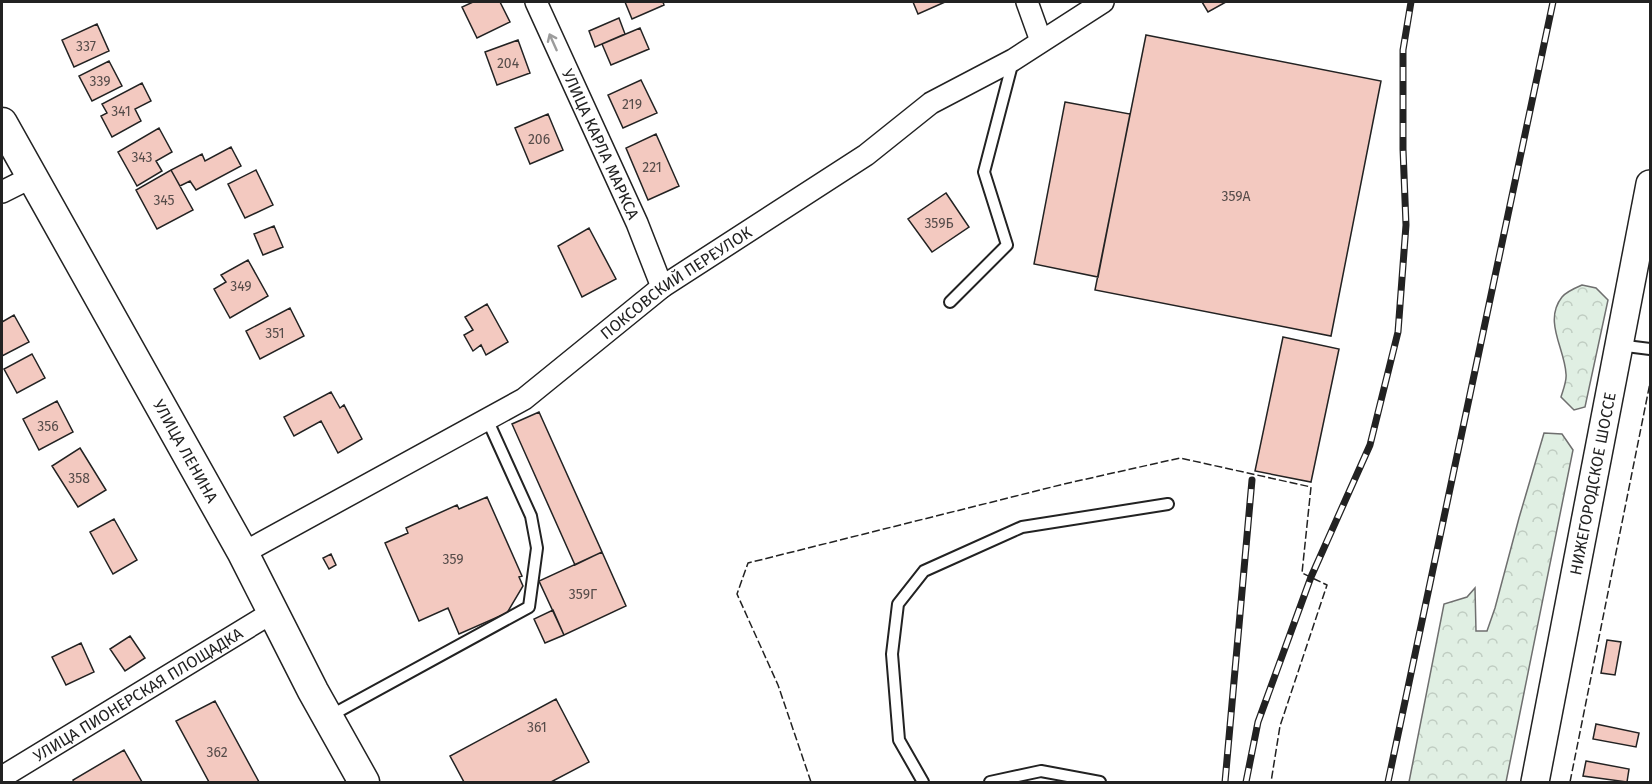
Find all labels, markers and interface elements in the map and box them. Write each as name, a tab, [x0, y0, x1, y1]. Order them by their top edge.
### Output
one-way arrow	[547, 34, 558, 52]
house number: 337	[76, 38, 96, 55]
house number: 204	[497, 55, 520, 72]
street label: УЛИЦА КАРЛА МАРКСА	[558, 66, 644, 223]
house number: 339	[89, 73, 111, 90]
house number: 219	[622, 96, 642, 113]
house number: 341	[111, 103, 131, 120]
house number: 206	[528, 131, 550, 148]
house number: 343	[131, 149, 153, 166]
house number: 221	[642, 159, 662, 176]
house number: 359А	[1221, 188, 1251, 205]
house number: 345	[153, 192, 175, 209]
house number: 359Б	[924, 215, 954, 232]
street label: ПОКСОВСКИЙ ПЕРЕУЛОК	[596, 222, 756, 343]
house number: 349	[230, 278, 252, 295]
house number: 351	[265, 325, 285, 342]
street label: НИЖЕГОРОДСКОЕ ШОССЕ	[1566, 390, 1619, 577]
street label: УЛИЦА ЛЕНИНА	[149, 396, 223, 506]
house number: 356	[37, 418, 59, 435]
house number: 358	[68, 470, 90, 487]
house number: 359	[442, 551, 464, 568]
house number: 359Г	[569, 586, 597, 603]
street label: УЛИЦА ПИОНЕРСКАЯ ПЛОЩАДКА	[30, 623, 247, 765]
house number: 361	[527, 719, 547, 736]
house number: 362	[206, 744, 228, 761]

